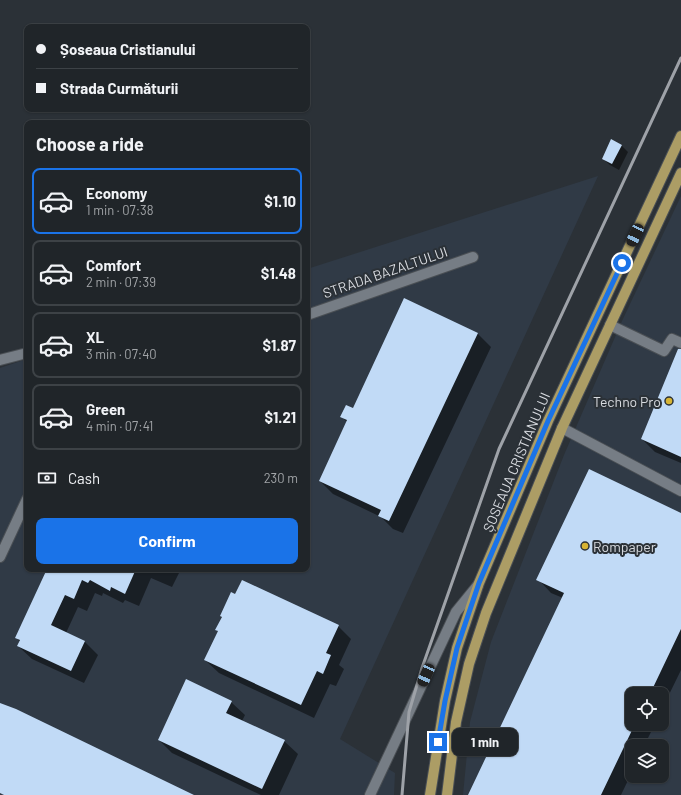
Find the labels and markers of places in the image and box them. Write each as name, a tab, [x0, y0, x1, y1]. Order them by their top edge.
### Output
place label: Techno Pro	[593, 393, 661, 410]
marker: Techno Pro	[664, 396, 674, 406]
place label: Rompaper	[593, 538, 656, 555]
marker: Rompaper	[580, 541, 590, 551]

